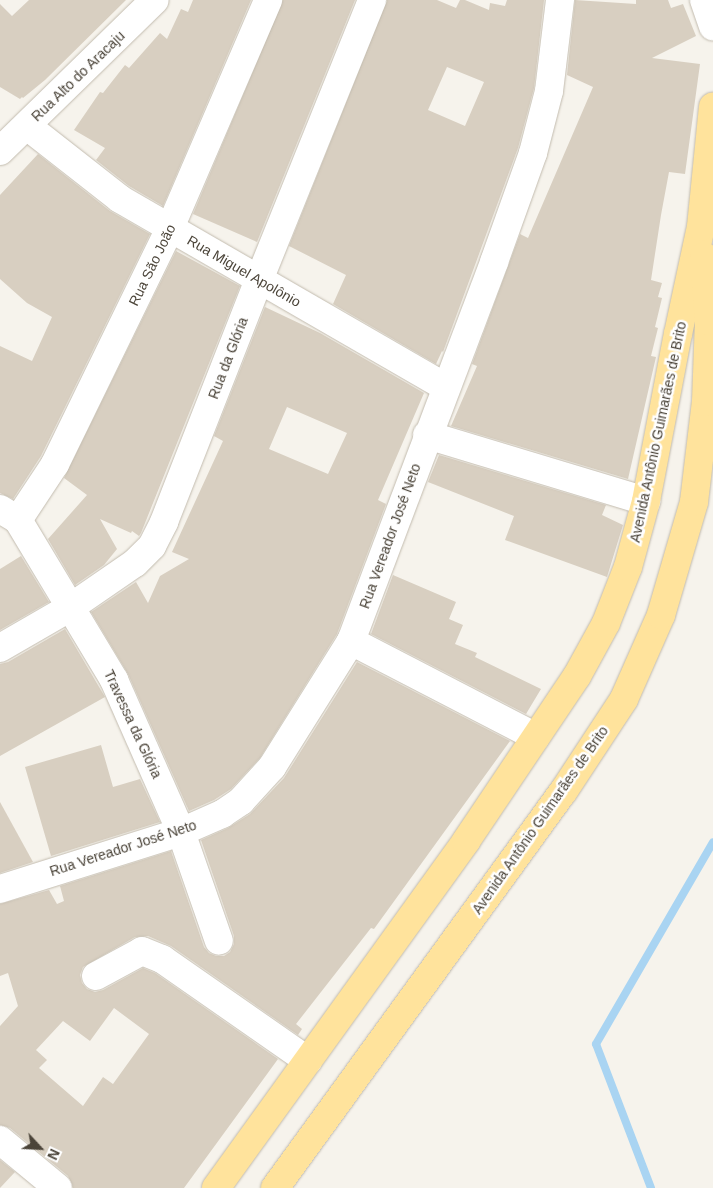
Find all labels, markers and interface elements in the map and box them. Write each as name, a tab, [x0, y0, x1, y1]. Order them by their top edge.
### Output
street label: Rua Alto do Aracaju	[27, 27, 129, 125]
street label: Rua São João	[125, 221, 179, 309]
street label: Rua Miguel Apolônio	[184, 231, 304, 311]
street label: Rua da Glória	[205, 315, 251, 401]
street label: Avenida Antônio Guimarães de Brito	[626, 320, 690, 544]
street label: Rua Vereador José Neto	[356, 461, 424, 611]
street label: Travessa da Glória	[101, 667, 165, 781]
street label: Avenida Antônio Guimarães de Brito	[468, 723, 612, 917]
street label: Rua Vereador José Neto	[47, 816, 199, 880]
north arrow	[15, 1123, 65, 1173]
text: N	[44, 1146, 63, 1162]

